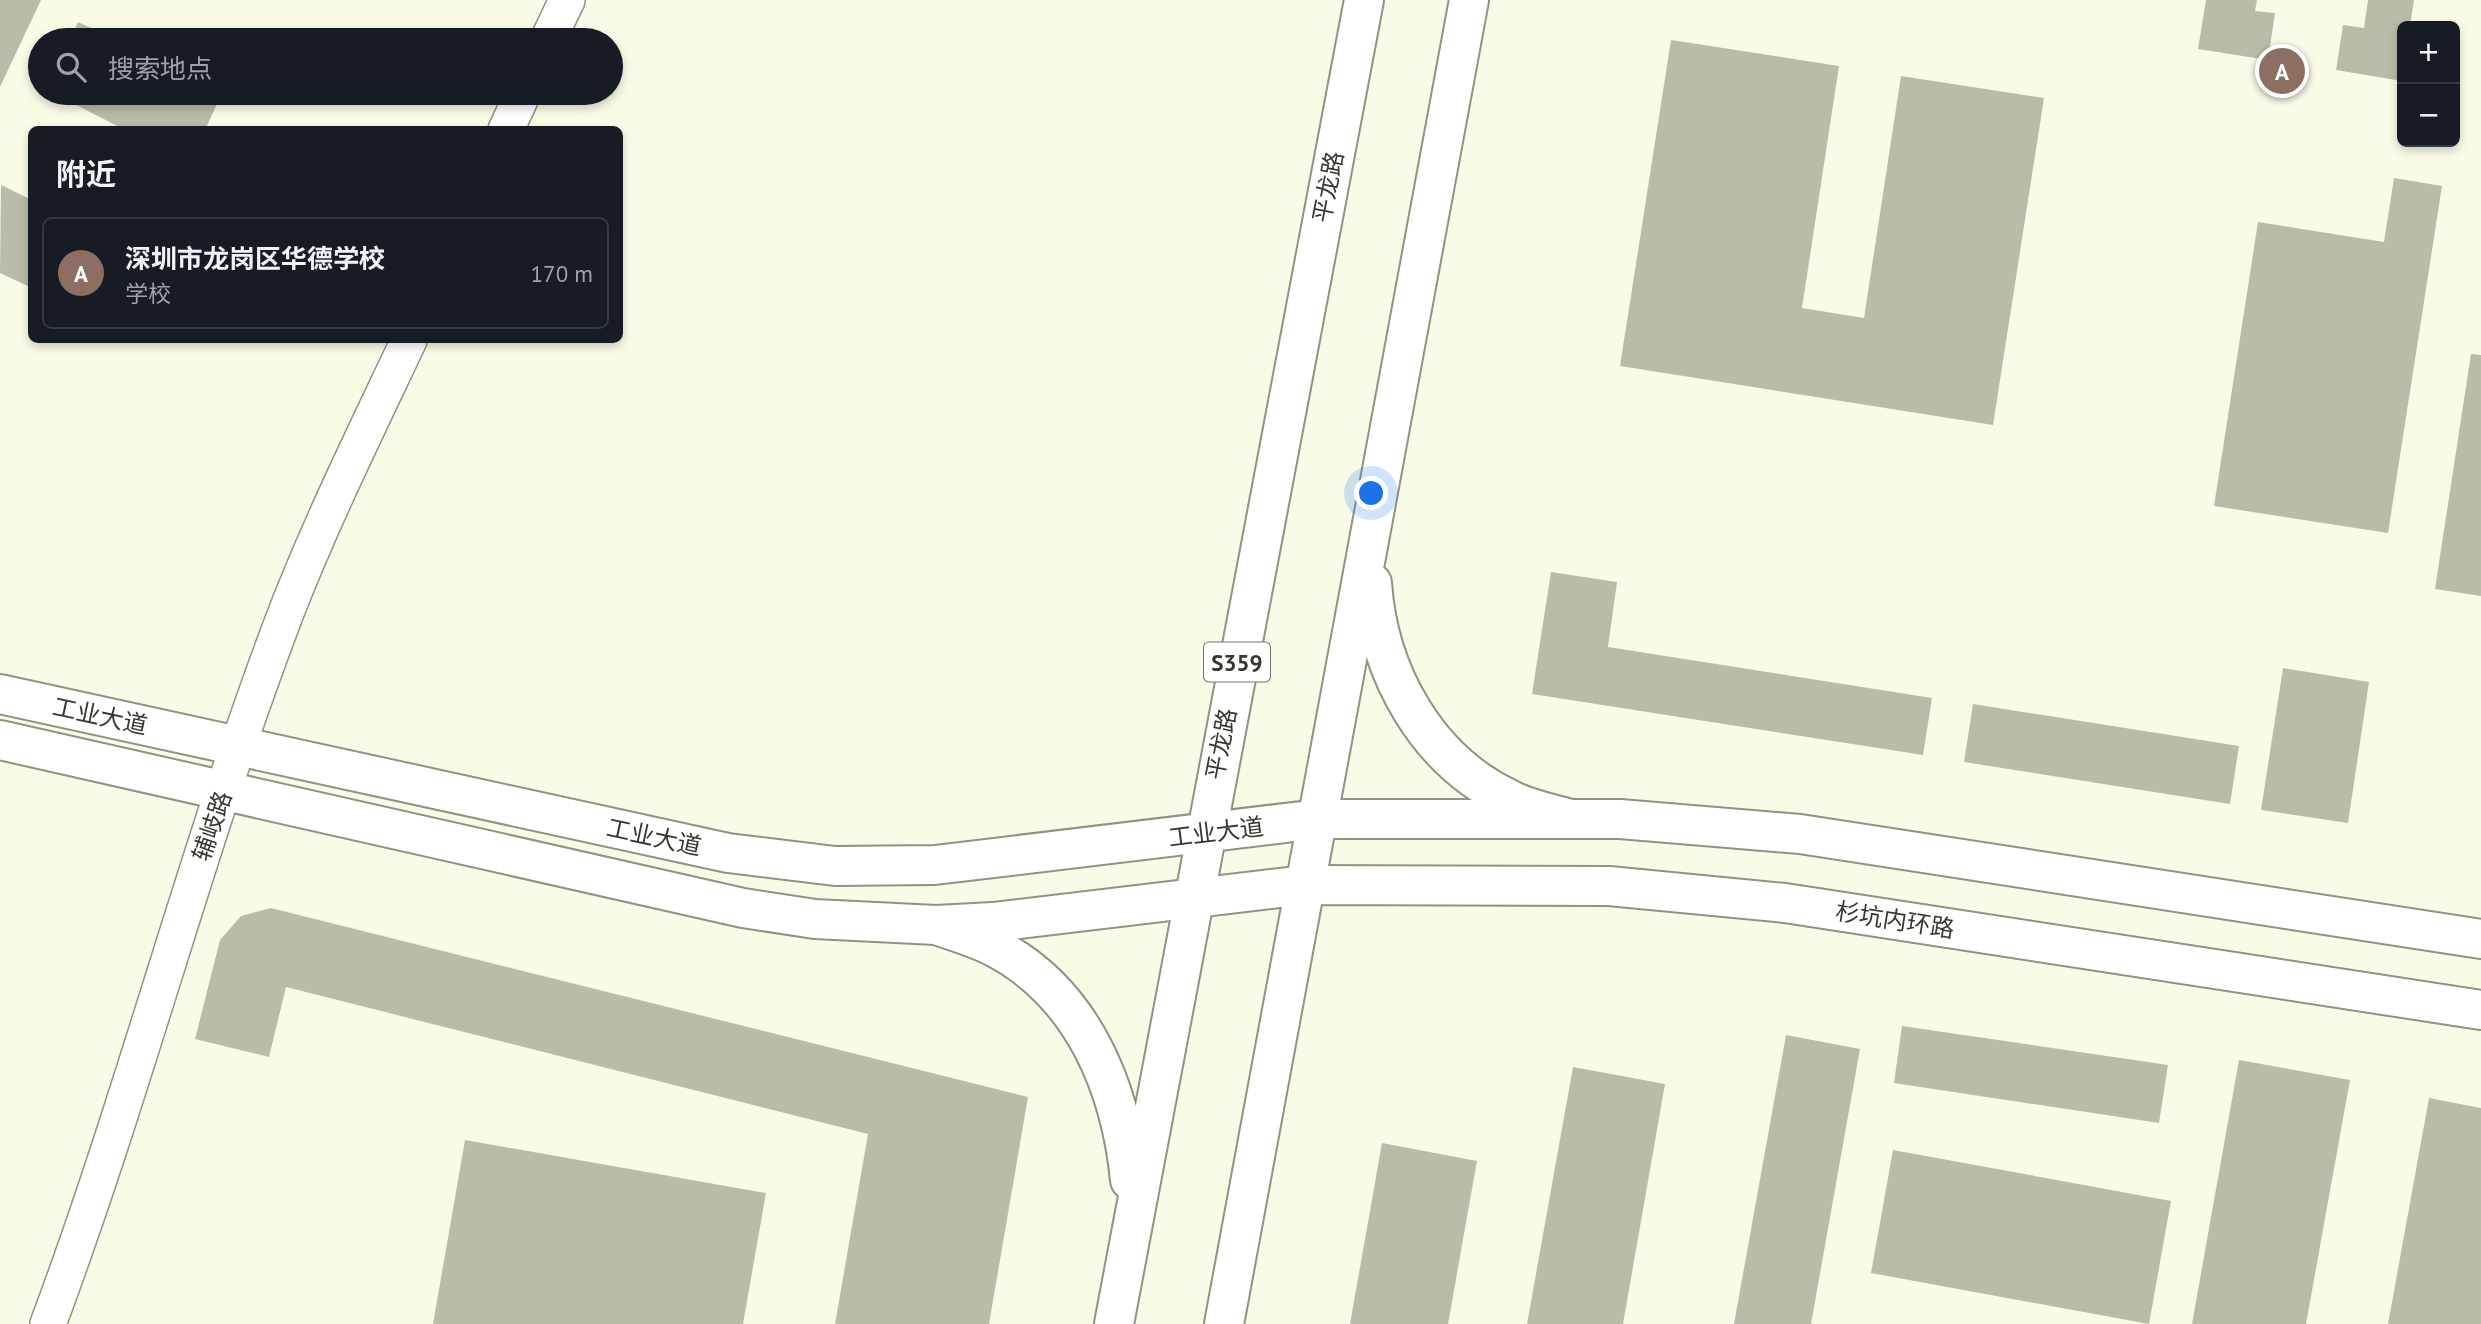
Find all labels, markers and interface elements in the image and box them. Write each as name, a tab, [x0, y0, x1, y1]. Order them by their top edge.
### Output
map controls	[2397, 21, 2460, 147]
button: +	[2397, 21, 2460, 84]
search box	[28, 28, 623, 105]
pin: A	[2259, 45, 2305, 97]
icon: search	[52, 48, 90, 86]
text: 搜索地点	[108, 52, 212, 85]
button: −	[2397, 84, 2460, 147]
street label: 平龙路	[1306, 149, 1350, 225]
text: 附近	[56, 154, 116, 193]
text: 深圳市龙岗区华德学校	[125, 242, 385, 275]
text: A	[74, 259, 88, 288]
text: 170 m	[531, 259, 593, 288]
text: 学校	[125, 279, 171, 308]
your location	[1354, 476, 1388, 510]
road number: S359	[1204, 642, 1270, 682]
street label: 工业大道	[50, 691, 150, 741]
street label: 平龙路	[1199, 706, 1243, 782]
street label: 辅岐路	[186, 787, 238, 865]
street label: 工业大道	[1166, 811, 1266, 853]
street label: 工业大道	[604, 812, 704, 862]
street label: 杉坑内环路	[1833, 895, 1957, 945]

